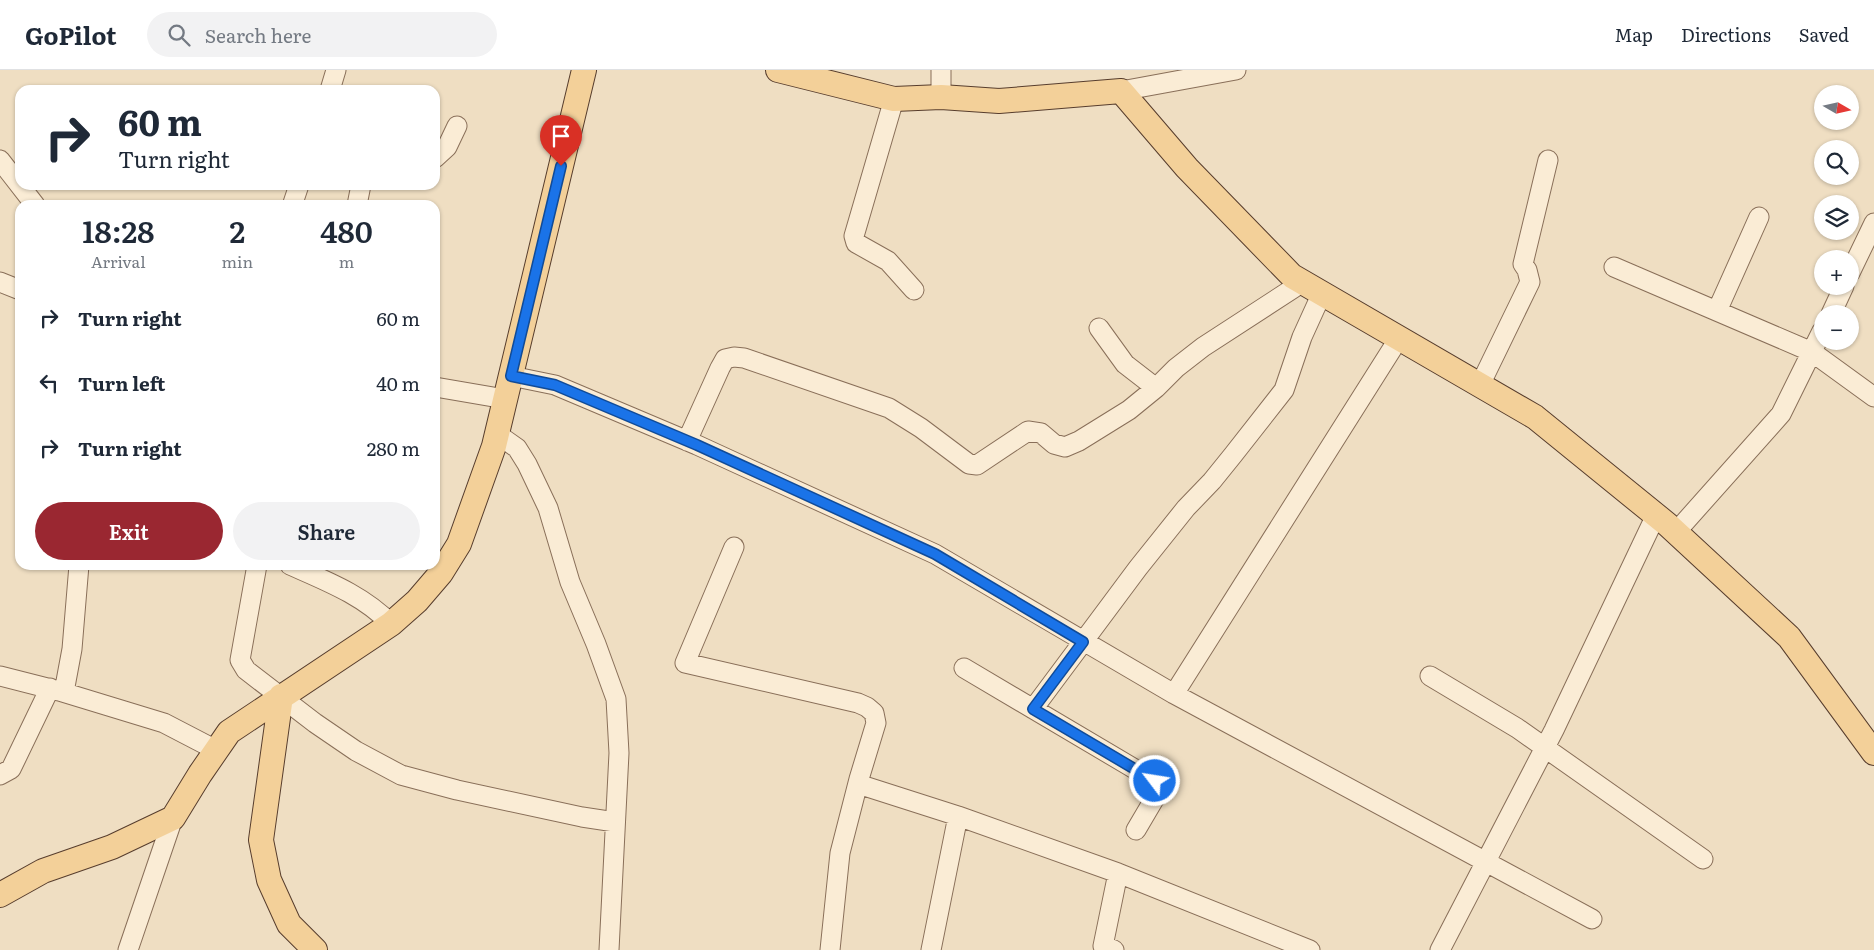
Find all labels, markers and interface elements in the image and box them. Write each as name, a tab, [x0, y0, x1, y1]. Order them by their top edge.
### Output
search box	[147, 12, 497, 57]
text: GoPilot	[25, 17, 117, 52]
icon: search	[165, 21, 193, 49]
text: Search here	[205, 21, 311, 49]
text: Map	[1615, 21, 1653, 48]
text: Directions	[1681, 21, 1771, 48]
text: Saved	[1799, 21, 1849, 48]
north arrow	[1814, 85, 1859, 130]
map controls	[1814, 85, 1859, 350]
text: 60 m	[118, 95, 202, 147]
icon: right	[35, 105, 100, 170]
pin	[540, 115, 582, 166]
icon: arrive	[547, 122, 575, 150]
button: search	[1814, 140, 1859, 185]
text: Turn right	[118, 142, 230, 175]
button: layers	[1814, 195, 1859, 240]
text: 18:28	[82, 208, 154, 252]
text: 2	[229, 208, 245, 252]
text: 480	[320, 208, 373, 252]
text: Arrival	[91, 249, 146, 273]
text: min	[222, 249, 253, 273]
text: m	[339, 249, 354, 273]
button: +	[1814, 250, 1859, 295]
icon: right	[35, 304, 63, 332]
text: Turn right	[78, 304, 182, 332]
text: 60 m	[377, 304, 420, 332]
button: −	[1814, 305, 1859, 350]
icon: left	[35, 369, 63, 397]
text: Turn left	[78, 369, 165, 397]
text: 40 m	[376, 369, 420, 397]
icon: right	[35, 434, 63, 462]
text: Turn right	[78, 434, 182, 462]
text: 280 m	[367, 434, 420, 462]
button: Exit	[35, 502, 223, 560]
button: Share	[233, 502, 420, 560]
position arrow	[1128, 754, 1180, 806]

